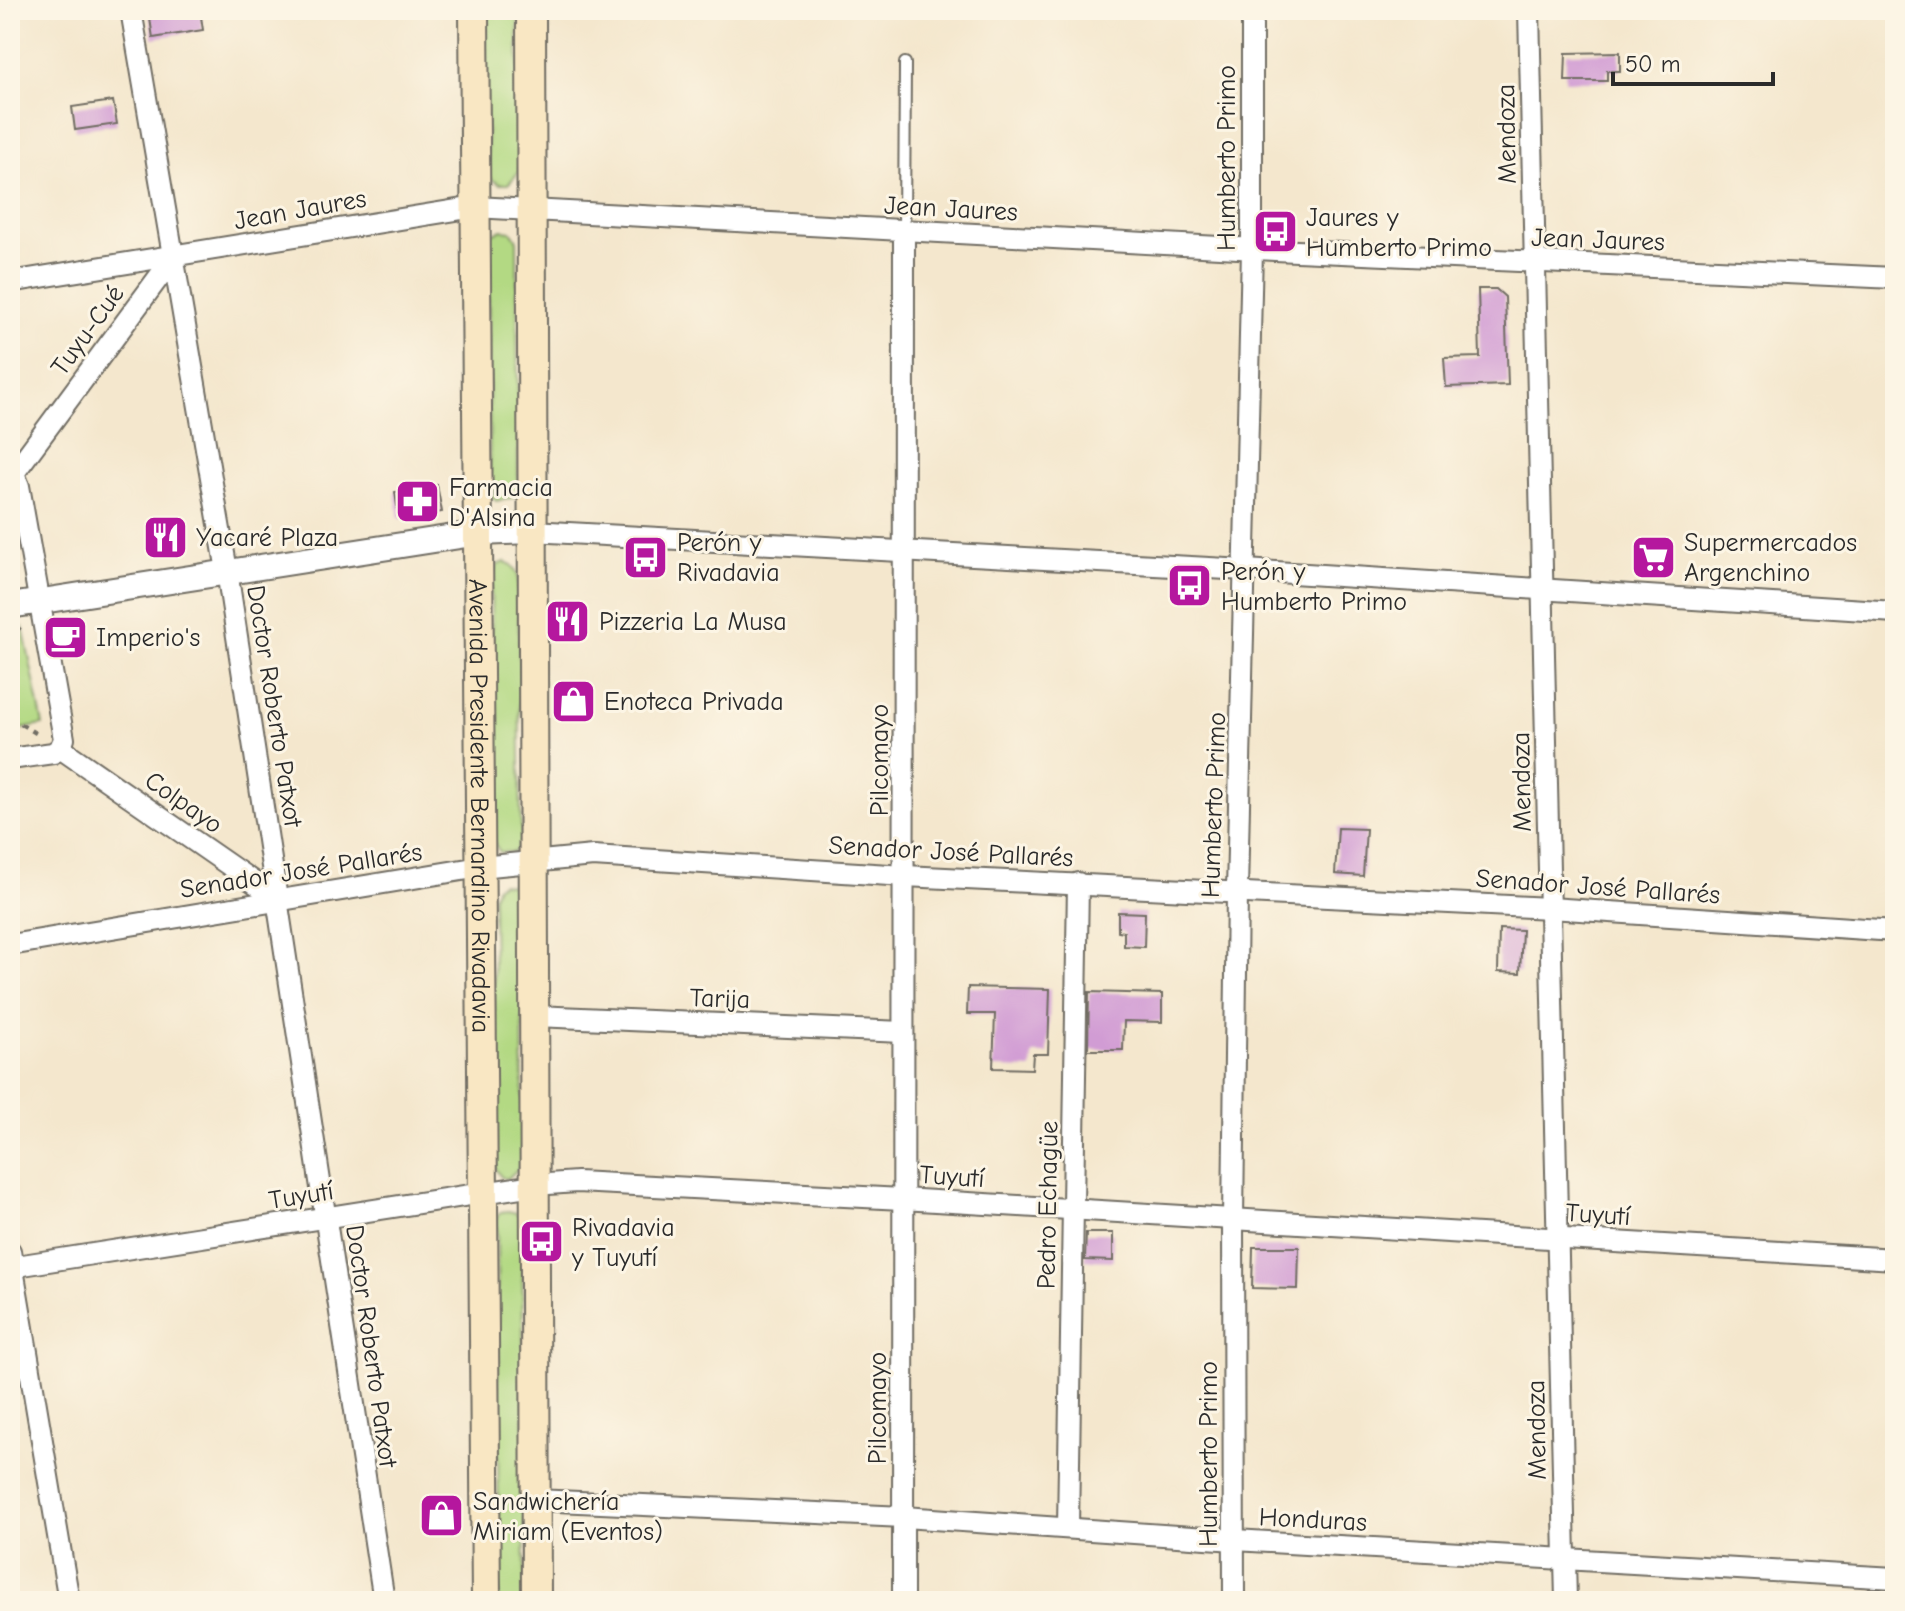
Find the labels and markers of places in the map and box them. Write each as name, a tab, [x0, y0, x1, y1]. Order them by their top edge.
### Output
place label: Jaures y Humberto Primo	[1306, 203, 1492, 263]
bus stop icon: Jaures y Humberto Primo	[1251, 208, 1299, 256]
place label: Farmacia D'Alsina	[449, 473, 553, 533]
pharmacy icon: Farmacia D'Alsina	[394, 478, 442, 526]
restaurant icon: Yacaré Plaza	[141, 513, 189, 561]
place label: Yacaré Plaza	[196, 523, 338, 553]
place label: Perón y Rivadavia	[677, 528, 780, 588]
place label: Supermercados Argenchino	[1684, 528, 1857, 588]
bus stop icon: Perón y Rivadavia	[622, 533, 670, 581]
supermarket icon: Supermercados Argenchino	[1629, 533, 1677, 581]
place label: Perón y Humberto Primo	[1221, 557, 1407, 617]
bus stop icon: Perón y Humberto Primo	[1166, 562, 1214, 610]
restaurant icon: Pizzeria La Musa	[544, 597, 592, 645]
place label: Pizzeria La Musa	[599, 607, 787, 637]
cafe icon: Imperio's	[41, 613, 89, 661]
place label: Imperio's	[96, 623, 200, 653]
shop icon: Enoteca Privada	[549, 677, 597, 725]
place label: Enoteca Privada	[604, 687, 784, 717]
place label: Rivadavia y Tuyutí	[571, 1213, 675, 1273]
bus stop icon: Rivadavia y Tuyutí	[517, 1218, 565, 1266]
place label: Sandwichería Miriam (Eventos)	[473, 1487, 663, 1547]
shop icon: Sandwichería Miriam (Eventos)	[418, 1492, 466, 1540]

